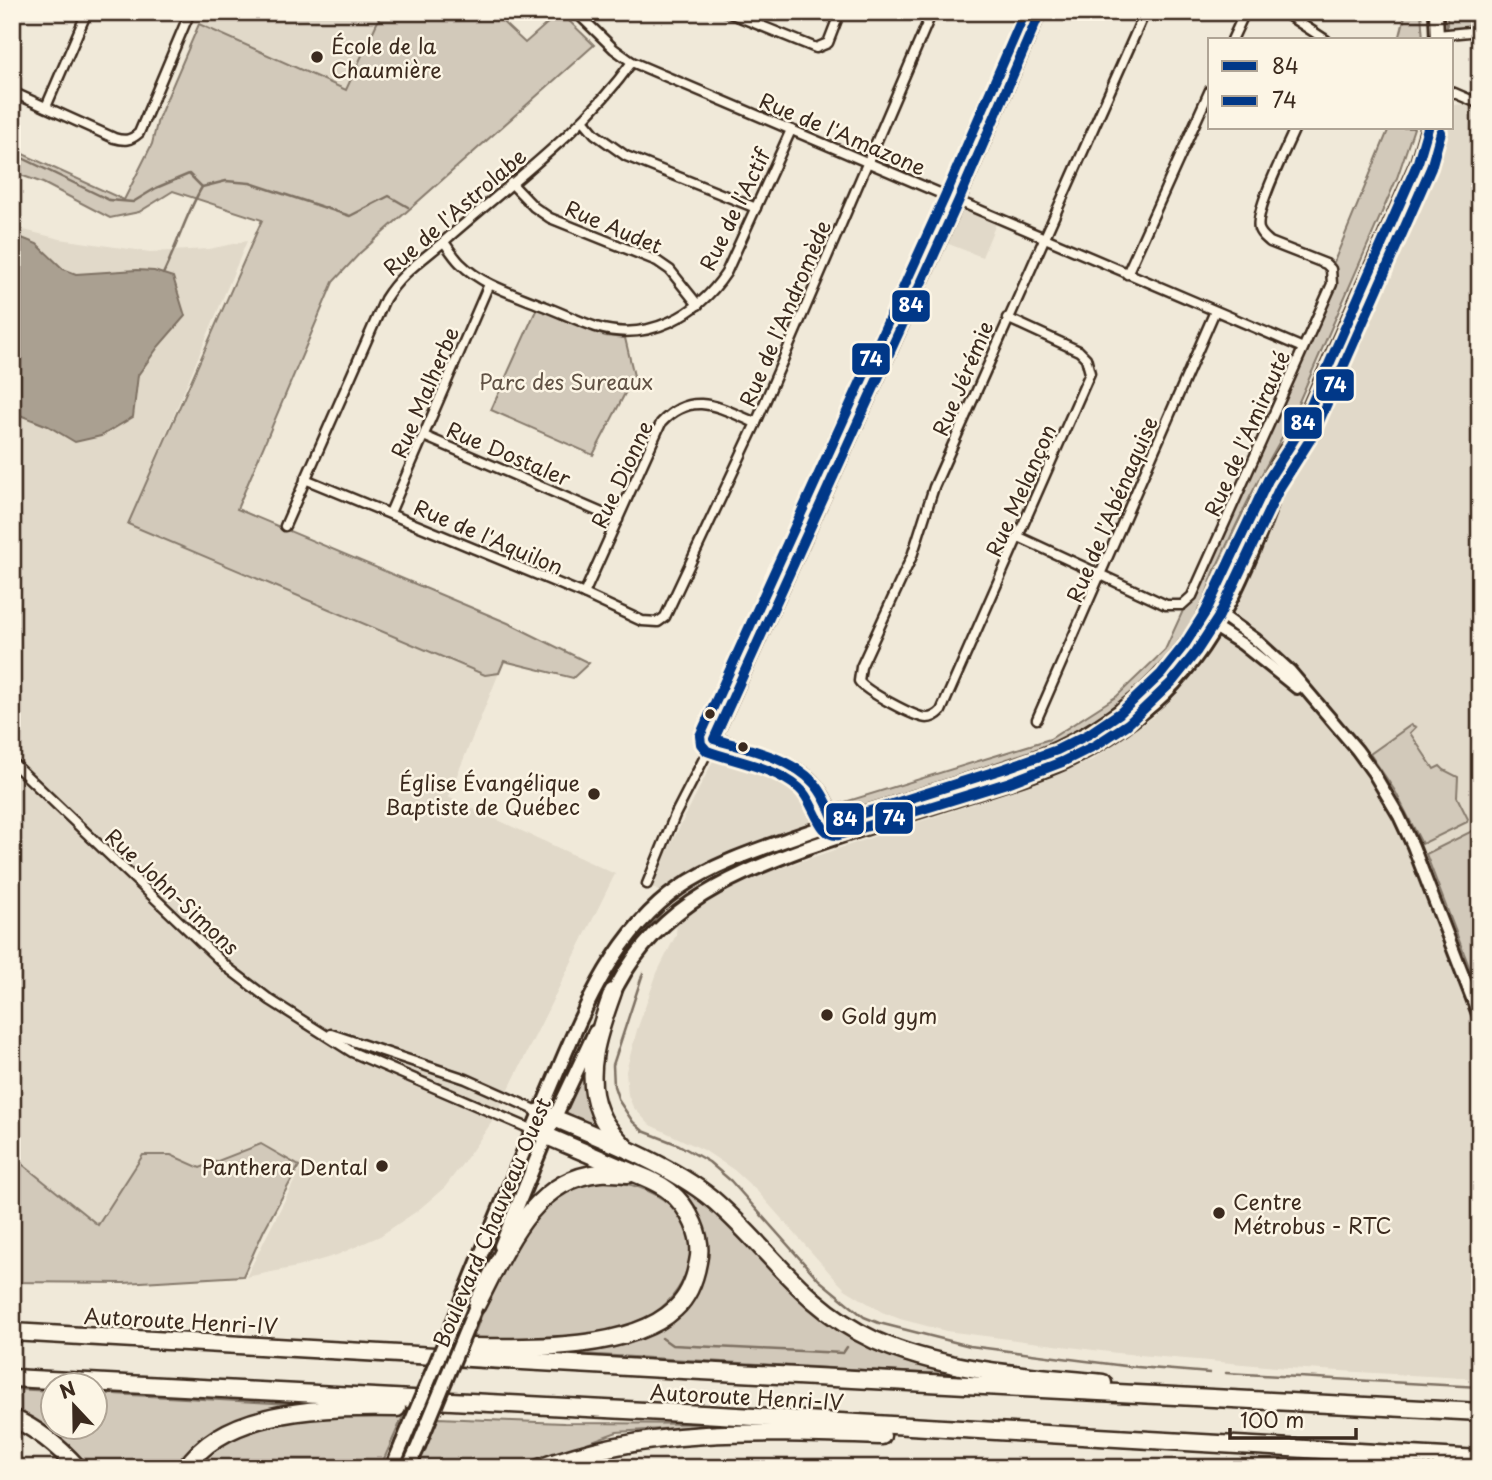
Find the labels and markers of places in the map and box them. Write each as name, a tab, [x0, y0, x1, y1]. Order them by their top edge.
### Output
place label: École de la Chaumière	[331, 29, 442, 85]
marker: École de la Chaumière	[309, 49, 325, 65]
unlabelled marker	[703, 707, 717, 721]
unlabelled marker	[736, 740, 750, 754]
place label: Église Évangélique Baptiste de Québec	[385, 766, 580, 822]
marker: Église Évangélique Baptiste de Québec	[586, 786, 602, 802]
place label: Gold gym	[841, 999, 937, 1031]
marker: Gold gym	[819, 1007, 835, 1023]
place label: Panthera Dental	[202, 1150, 368, 1182]
marker: Panthera Dental	[374, 1158, 390, 1174]
place label: Centre Métrobus - RTC	[1233, 1185, 1392, 1241]
marker: Centre Métrobus - RTC	[1211, 1205, 1227, 1221]

